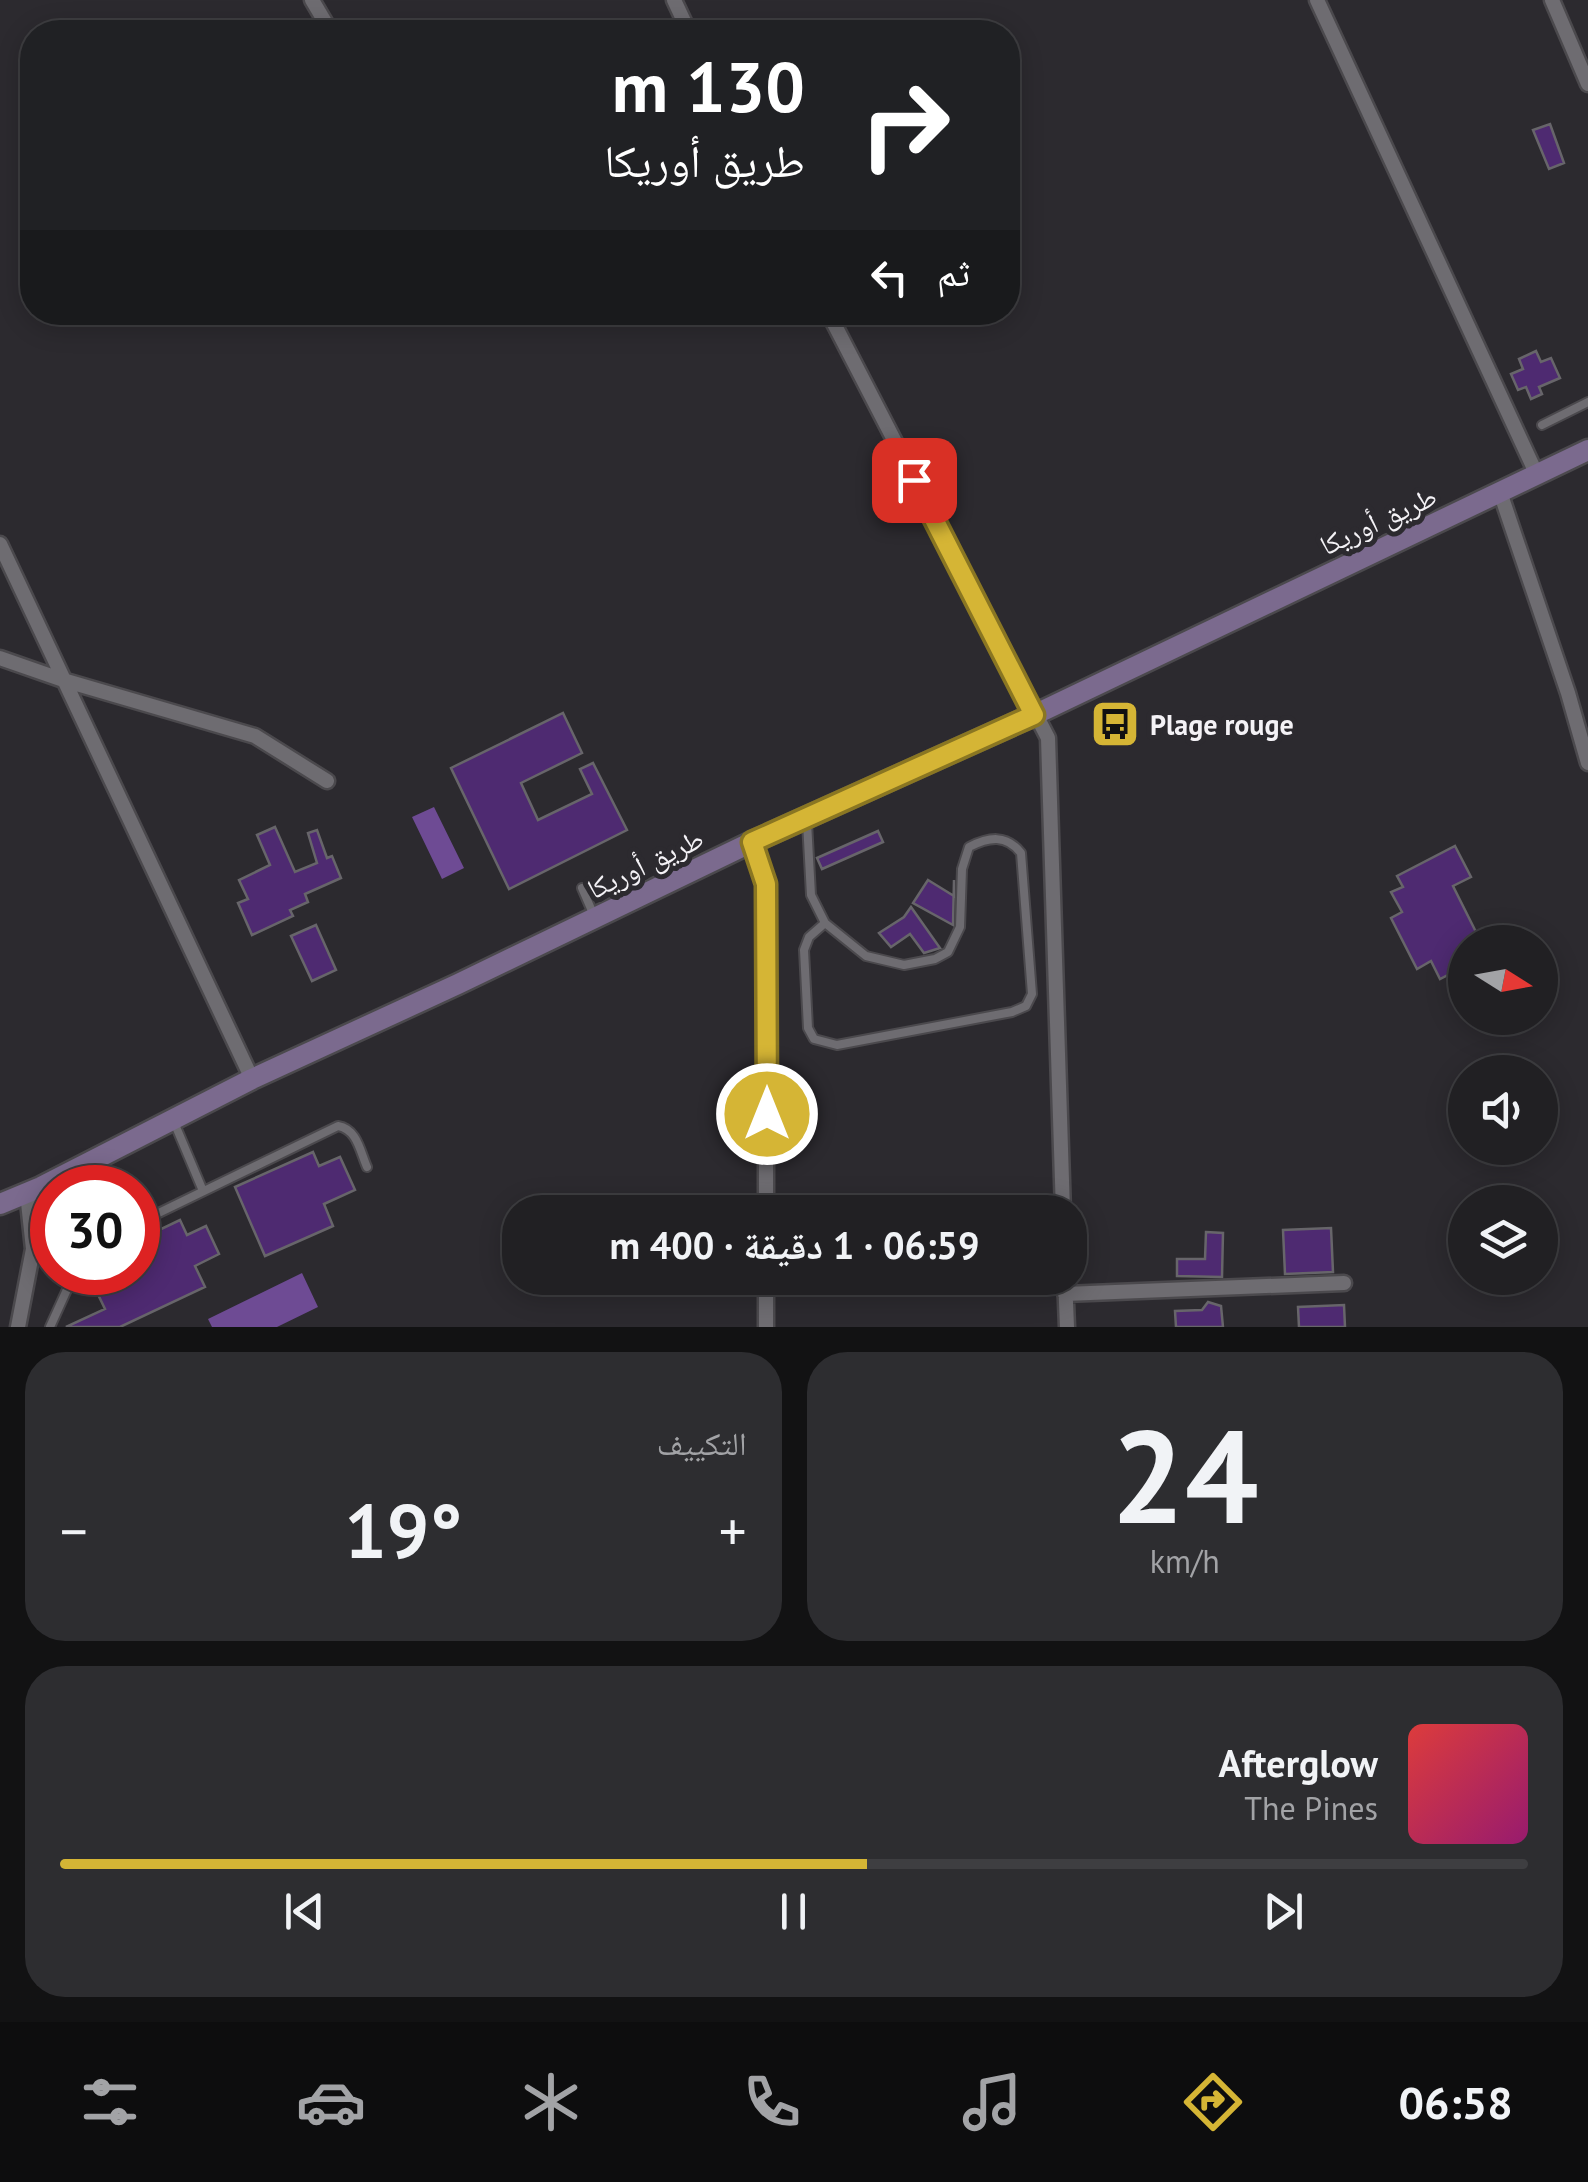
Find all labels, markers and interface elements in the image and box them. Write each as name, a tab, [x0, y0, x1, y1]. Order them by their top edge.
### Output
text: 130 m	[612, 41, 805, 131]
icon: right	[840, 60, 970, 190]
text: طريق أوريكا	[604, 131, 805, 189]
text: ثم	[937, 247, 970, 296]
icon: left	[862, 250, 917, 305]
pin	[872, 438, 957, 523]
icon: arrive	[887, 453, 942, 508]
street label: طريق أوريكا	[1314, 477, 1442, 563]
bus stop icon: Plage rouge	[1089, 698, 1141, 750]
place label: Plage rouge	[1150, 706, 1294, 743]
street label: طريق أوريكا	[581, 819, 709, 907]
north arrow	[1448, 925, 1558, 1035]
map controls	[1448, 925, 1558, 1295]
button: sound	[1448, 1055, 1558, 1165]
position arrow	[715, 1062, 819, 1166]
speed limit sign: 30	[30, 1165, 160, 1295]
button: layers	[1448, 1185, 1558, 1295]
text: 06:59 · 1 دقيقة · 400 m	[610, 1220, 979, 1269]
text: 24	[1111, 1391, 1258, 1559]
text: التكييف	[657, 1422, 747, 1464]
text: 19°	[344, 1482, 462, 1579]
text: −	[60, 1495, 88, 1566]
text: +	[719, 1495, 746, 1566]
text: km/h	[1150, 1540, 1220, 1582]
text: Afterglow	[1218, 1738, 1378, 1787]
text: The Pines	[1244, 1787, 1378, 1829]
icon: previous	[277, 1884, 332, 1939]
icon: pause	[766, 1884, 821, 1939]
icon: next	[1256, 1884, 1311, 1939]
icon: filters	[75, 2067, 145, 2137]
icon: car	[296, 2067, 366, 2137]
icon: climate	[516, 2067, 586, 2137]
icon: phone	[737, 2067, 807, 2137]
icon: music	[957, 2067, 1027, 2137]
icon: directions	[1178, 2067, 1248, 2137]
text: 06:58	[1399, 2073, 1513, 2131]

